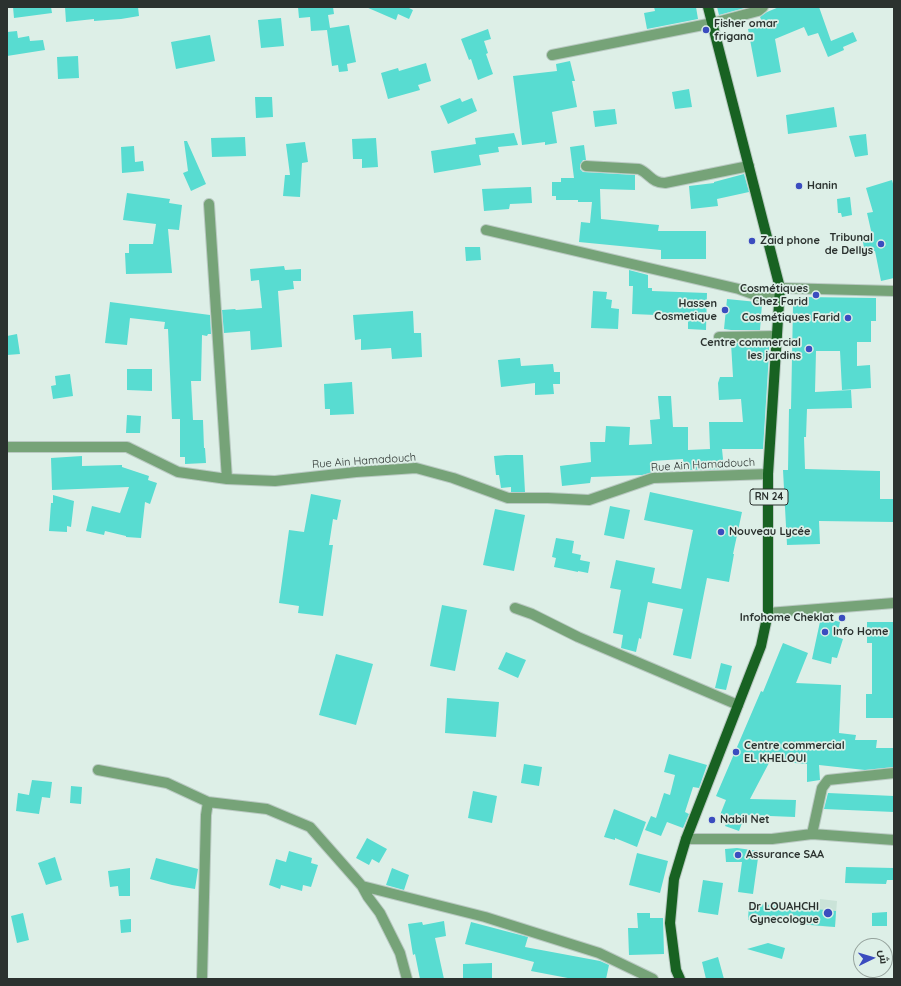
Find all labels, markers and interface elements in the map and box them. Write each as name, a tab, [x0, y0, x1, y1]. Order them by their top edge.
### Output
place label: Fisher omar frigana	[714, 17, 778, 43]
marker: Fisher omar frigana	[701, 25, 711, 35]
place label: Hanin	[807, 179, 838, 193]
marker: Hanin	[794, 181, 804, 191]
place label: Tribunal de Dellys	[825, 231, 873, 257]
place label: Zaid phone	[760, 234, 820, 248]
marker: Zaid phone	[747, 236, 757, 246]
marker: Tribunal de Dellys	[876, 239, 886, 249]
place label: Cosmétiques Chez Farid	[740, 282, 808, 308]
marker: Cosmétiques Chez Farid	[811, 290, 821, 300]
place label: Hassen Cosmetique	[654, 297, 717, 323]
marker: Hassen Cosmetique	[720, 305, 730, 315]
place label: Cosmétiques Farid	[742, 311, 840, 325]
marker: Cosmétiques Farid	[843, 313, 853, 323]
place label: Centre commercial les jardins	[700, 336, 801, 362]
marker: Centre commercial les jardins	[804, 344, 814, 354]
street label: Rue Ain Hamadouch	[311, 451, 417, 471]
street label: Rue Ain Hamadouch	[651, 456, 755, 474]
road number: RN 24	[750, 489, 788, 505]
place label: Nouveau Lycée	[729, 525, 810, 539]
marker: Nouveau Lycée	[716, 527, 726, 537]
place label: Infohome Cheklat	[740, 611, 834, 625]
marker: Infohome Cheklat	[837, 613, 847, 623]
place label: Info Home	[833, 625, 888, 639]
marker: Info Home	[820, 627, 830, 637]
place label: Centre commercial EL KHELOUI	[744, 739, 845, 765]
marker: Centre commercial EL KHELOUI	[731, 747, 741, 757]
place label: Nabil Net	[720, 813, 770, 827]
marker: Nabil Net	[707, 815, 717, 825]
place label: Assurance SAA	[746, 848, 824, 862]
marker: Assurance SAA	[733, 850, 743, 860]
place label: Dr LOUAHCHI Gynecologue	[748, 900, 819, 926]
marker: Dr LOUAHCHI Gynecologue	[822, 907, 834, 919]
north arrow	[853, 938, 893, 978]
text: ش	[876, 949, 892, 965]

